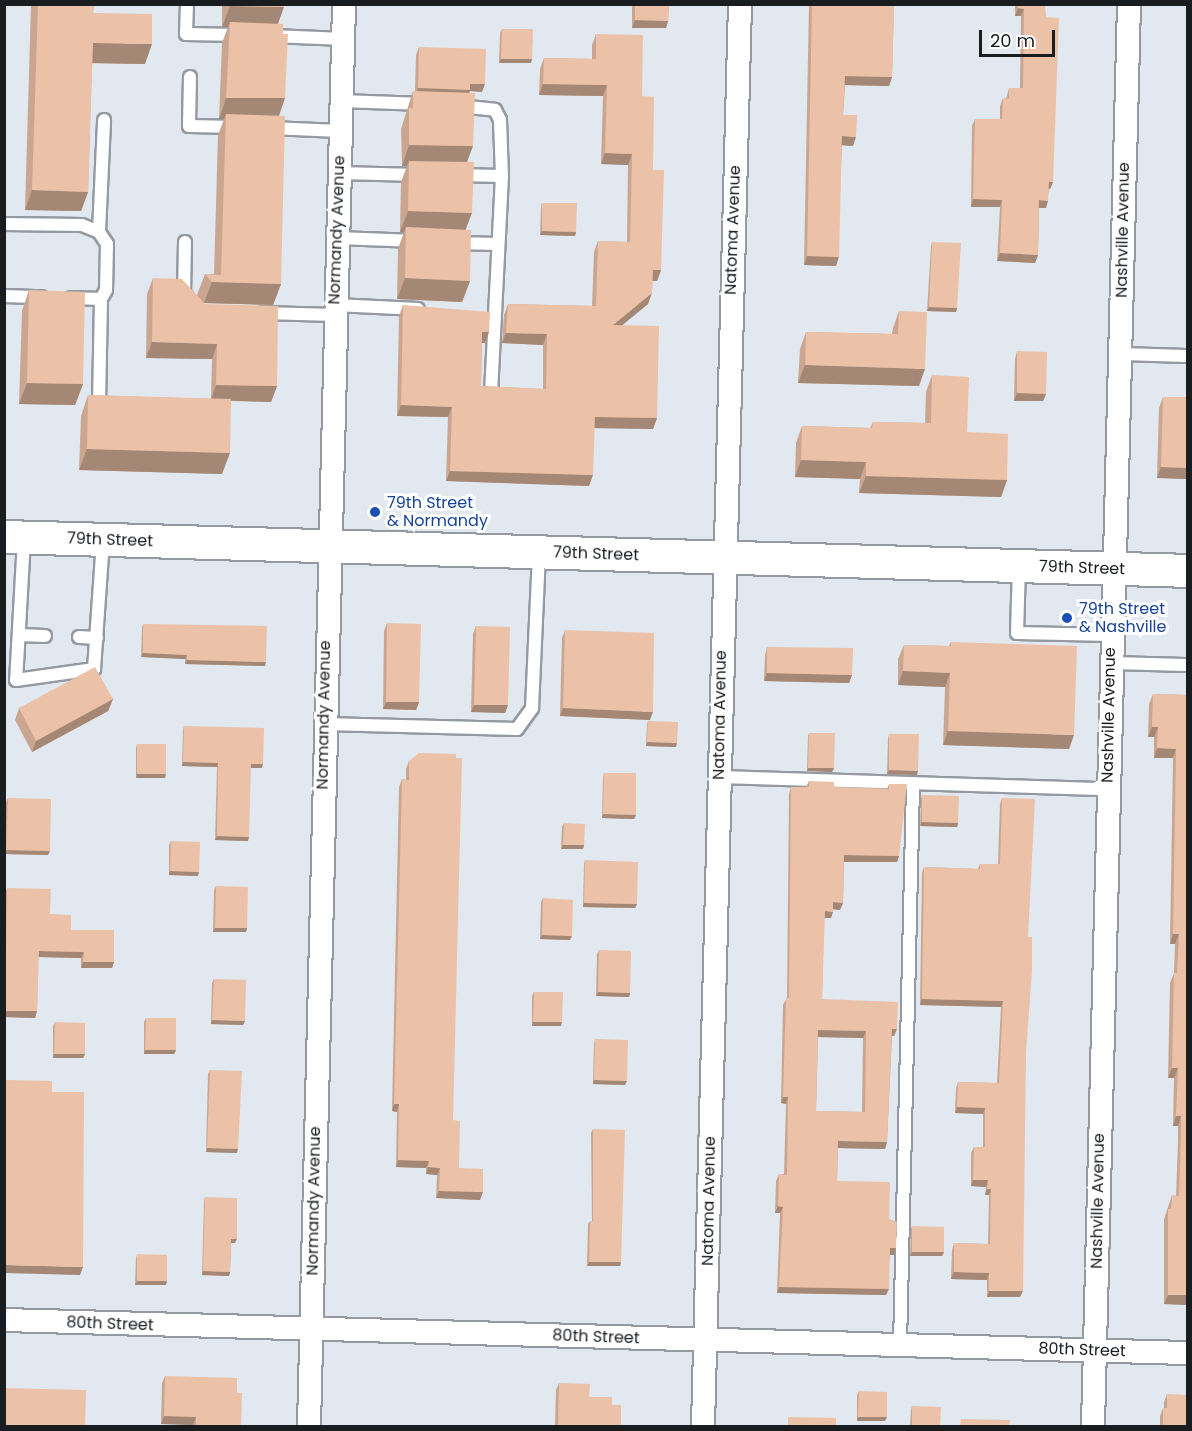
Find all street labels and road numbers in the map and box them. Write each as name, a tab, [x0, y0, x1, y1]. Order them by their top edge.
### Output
street label: Normandy Avenue	[325, 155, 349, 305]
street label: Nashville Avenue	[1112, 162, 1134, 298]
street label: Natoma Avenue	[721, 165, 745, 295]
street label: 79th Street	[67, 529, 153, 551]
street label: 79th Street	[553, 543, 639, 565]
street label: 79th Street	[1039, 557, 1125, 579]
street label: Normandy Avenue	[313, 640, 335, 790]
street label: Nashville Avenue	[1098, 647, 1120, 783]
street label: Natoma Avenue	[709, 650, 731, 780]
street label: Normandy Avenue	[303, 1126, 325, 1276]
street label: Nashville Avenue	[1087, 1133, 1109, 1269]
street label: Natoma Avenue	[698, 1136, 720, 1266]
street label: 80th Street	[66, 1313, 154, 1335]
street label: 80th Street	[552, 1326, 640, 1348]
street label: 80th Street	[1038, 1339, 1126, 1361]

